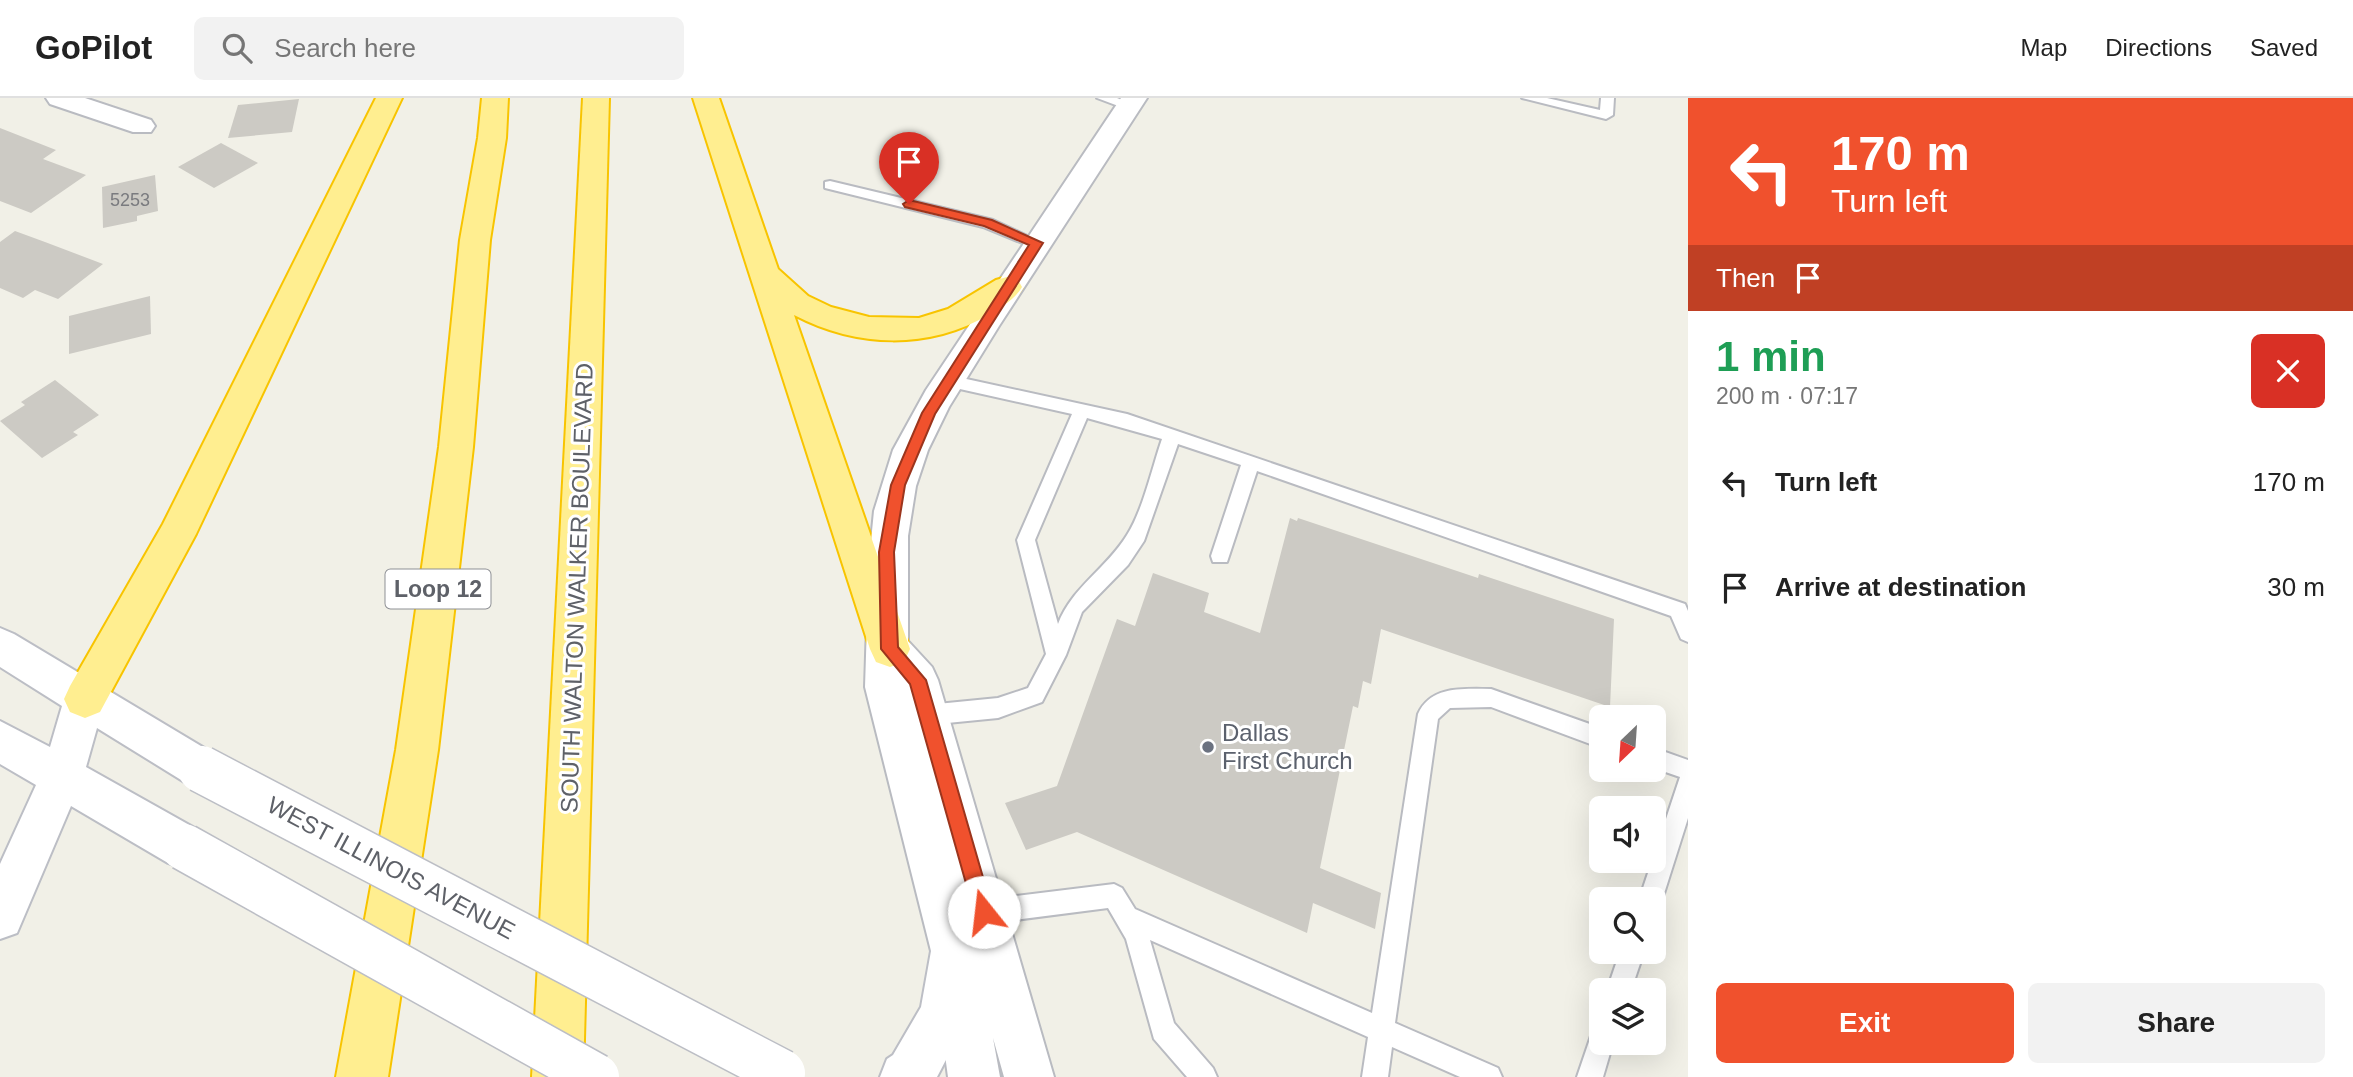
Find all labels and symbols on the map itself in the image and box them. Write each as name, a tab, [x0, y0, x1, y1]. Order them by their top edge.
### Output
pin	[879, 132, 939, 204]
house number: 5253	[110, 190, 150, 210]
street label: SOUTH WALTON WALKER BOULEVARD	[555, 363, 598, 813]
road number: Loop 12	[386, 569, 490, 608]
north arrow	[1589, 705, 1666, 782]
place label: Dallas First Church	[1222, 719, 1353, 774]
marker: Dallas First Church	[1200, 739, 1216, 755]
street label: WEST ILLINOIS AVENUE	[263, 791, 520, 944]
position arrow	[947, 875, 1021, 949]

